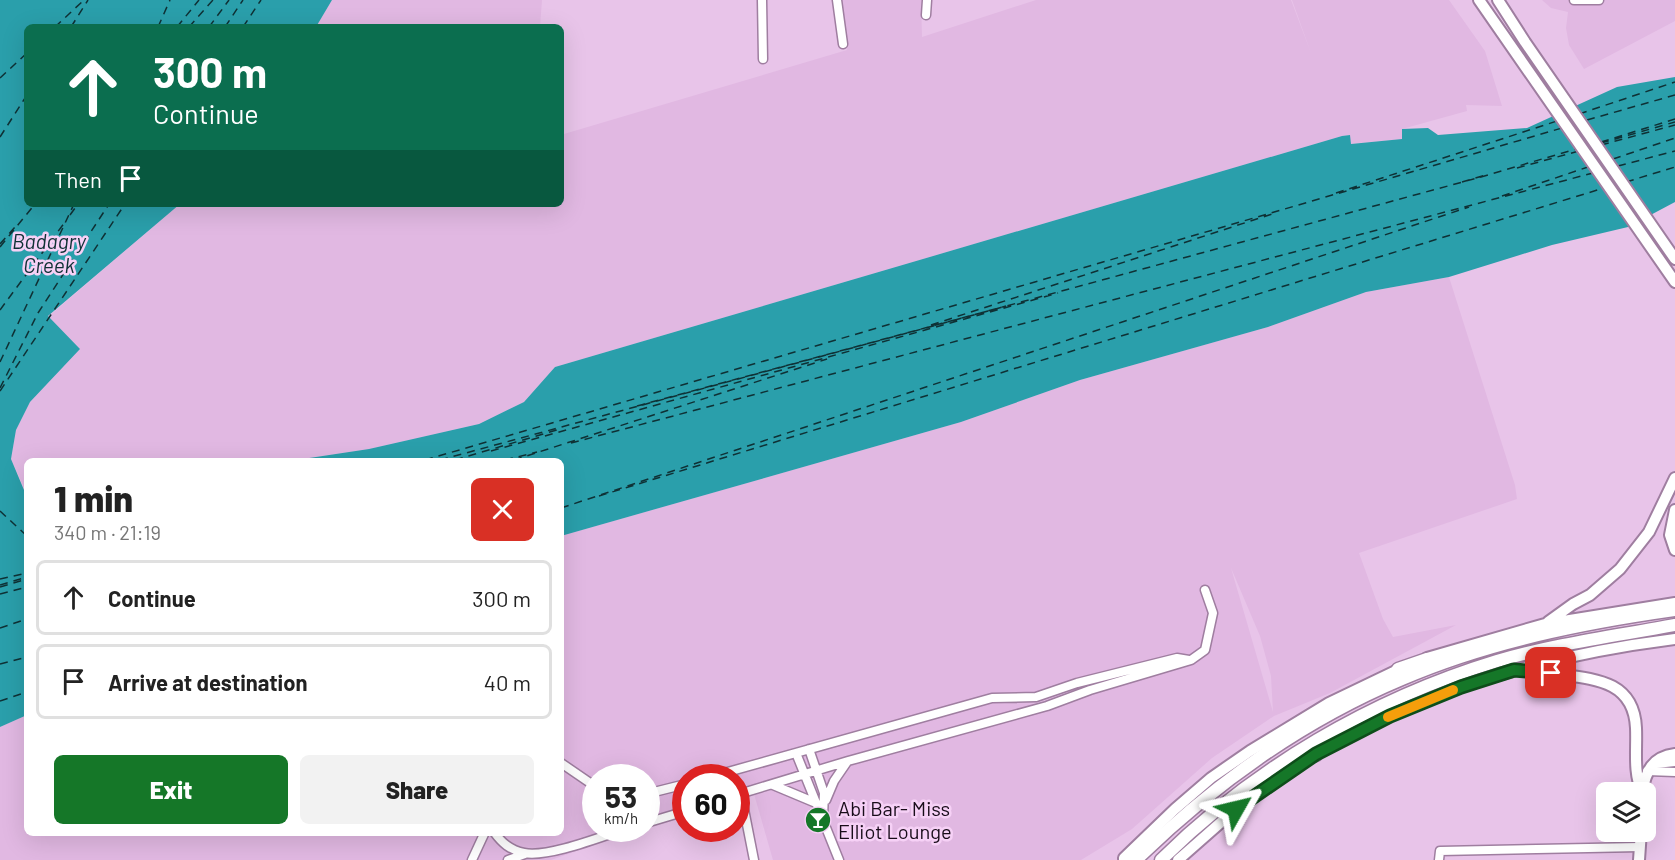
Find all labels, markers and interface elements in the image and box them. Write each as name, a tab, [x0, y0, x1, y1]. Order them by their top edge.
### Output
text: 300 m	[153, 46, 267, 96]
icon: ahead	[54, 48, 132, 126]
text: Continue	[153, 97, 259, 129]
icon: arrive	[114, 162, 147, 195]
text: Then	[54, 166, 102, 192]
water label: Badagry Creek	[12, 228, 87, 277]
text: 1 min	[54, 476, 133, 519]
button: close	[471, 478, 534, 541]
text: 340 m · 21:19	[54, 520, 161, 544]
icon: ahead	[57, 581, 90, 614]
text: Continue	[108, 585, 196, 611]
text: 300 m	[472, 585, 531, 611]
pin	[1525, 647, 1576, 698]
icon: arrive	[1534, 656, 1567, 689]
icon: arrive	[57, 665, 90, 698]
text: Arrive at destination	[108, 669, 307, 695]
text: 40 m	[484, 669, 531, 695]
button: Exit	[54, 755, 288, 824]
button: Share	[300, 755, 534, 824]
speed limit sign: 60	[672, 764, 750, 842]
position arrow	[1204, 777, 1268, 841]
text: 53	[605, 778, 637, 814]
map controls	[1596, 782, 1656, 842]
button: layers	[1596, 782, 1656, 842]
place label: Abi Bar- Miss Elliot Lounge	[838, 796, 952, 843]
bar icon: Abi Bar- Miss Elliot Lounge	[803, 805, 833, 835]
text: km/h	[604, 809, 638, 827]

